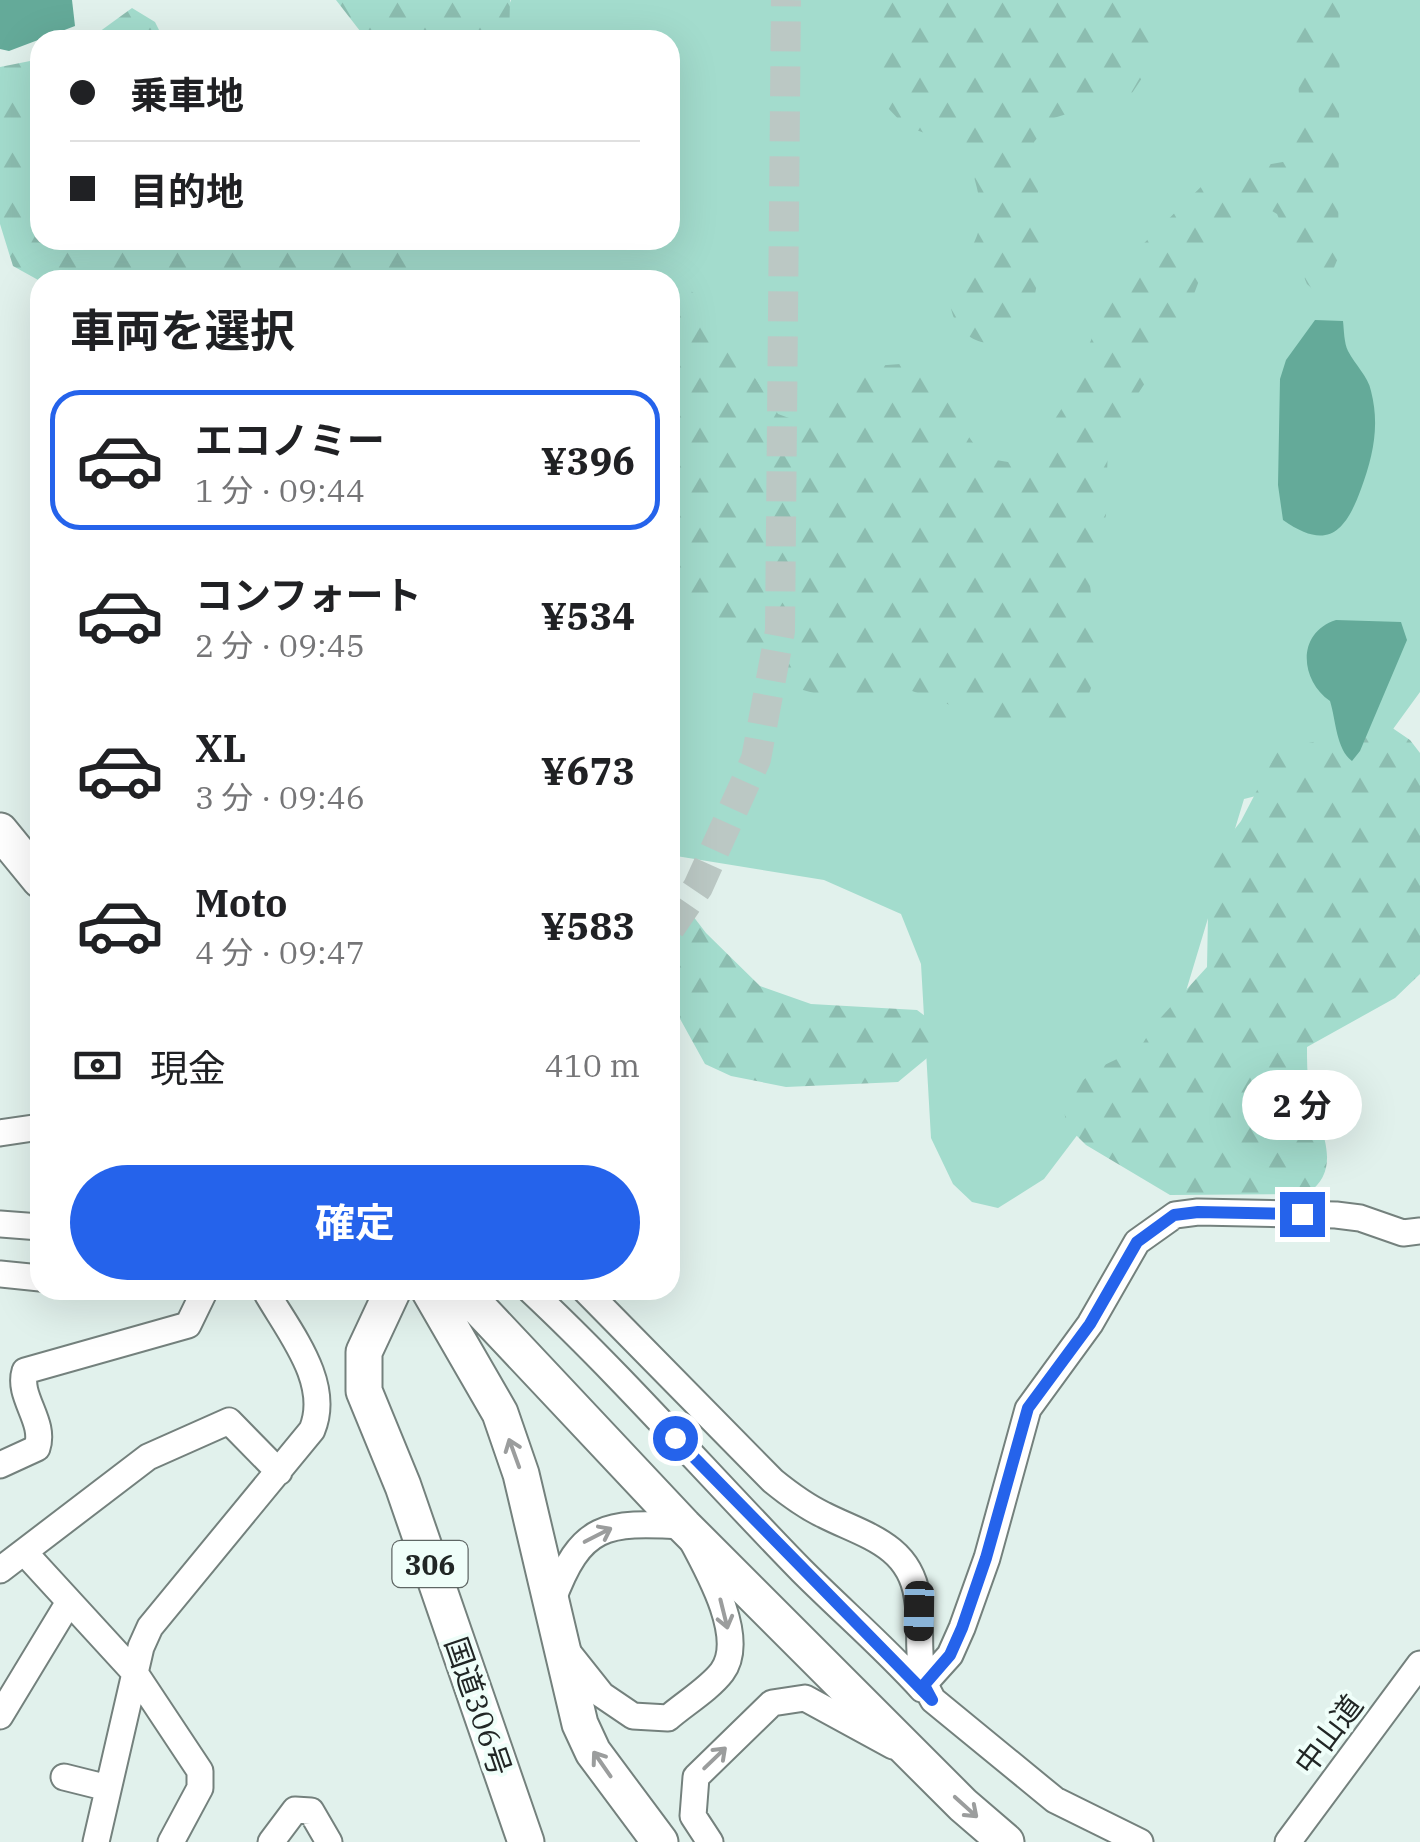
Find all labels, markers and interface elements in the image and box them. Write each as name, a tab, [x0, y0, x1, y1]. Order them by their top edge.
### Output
text: 乗車地	[130, 70, 244, 119]
text: 目的地	[130, 166, 244, 215]
text: 車両を選択	[70, 301, 295, 359]
icon: car	[75, 415, 165, 505]
text: エコノミー	[195, 415, 385, 464]
text: ¥396	[541, 436, 635, 485]
text: 1 分 · 09:44	[195, 469, 365, 511]
icon: car	[75, 570, 165, 660]
text: コンフォート	[195, 570, 422, 619]
text: ¥534	[541, 591, 635, 640]
text: 2 分 · 09:45	[195, 624, 365, 666]
text: XL	[195, 723, 246, 772]
icon: car	[75, 725, 165, 815]
text: ¥673	[541, 746, 635, 795]
text: 3 分 · 09:46	[195, 776, 365, 818]
text: Moto	[195, 878, 287, 927]
icon: car	[75, 880, 165, 970]
text: ¥583	[541, 901, 635, 950]
text: 4 分 · 09:47	[195, 931, 365, 973]
icon: cash	[70, 1038, 125, 1093]
text: 現金	[150, 1043, 226, 1092]
text: 410 m	[544, 1044, 640, 1086]
callout: 2 分	[1242, 1069, 1362, 1139]
text: 2 分	[1273, 1084, 1331, 1126]
button: 確定	[70, 1165, 640, 1280]
route end	[1280, 1192, 1325, 1237]
route start	[653, 1416, 698, 1461]
one-way arrow	[504, 1438, 522, 1469]
one-way arrow	[582, 1525, 612, 1544]
road number: 306	[392, 1541, 468, 1587]
car	[903, 1581, 935, 1641]
one-way arrow	[715, 1598, 734, 1629]
street label: 国道306号	[437, 1632, 521, 1780]
street label: 中山道	[1285, 1686, 1371, 1782]
one-way arrow	[703, 1746, 727, 1770]
one-way arrow	[592, 1751, 613, 1778]
one-way arrow	[953, 1795, 978, 1818]

